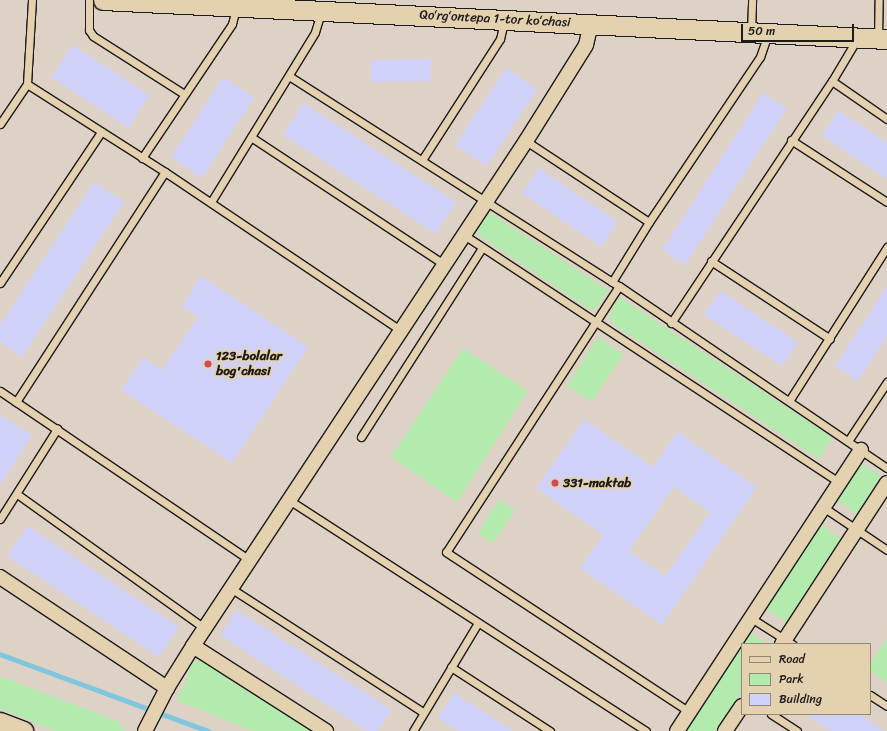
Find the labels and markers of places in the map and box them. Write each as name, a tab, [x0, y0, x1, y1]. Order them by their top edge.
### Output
place label: 123-bolalar bog'chasi	[216, 349, 282, 380]
marker: 123-bolalar bog'chasi	[203, 359, 213, 369]
place label: 331-maktab	[563, 475, 631, 491]
marker: 331-maktab	[550, 478, 560, 488]

